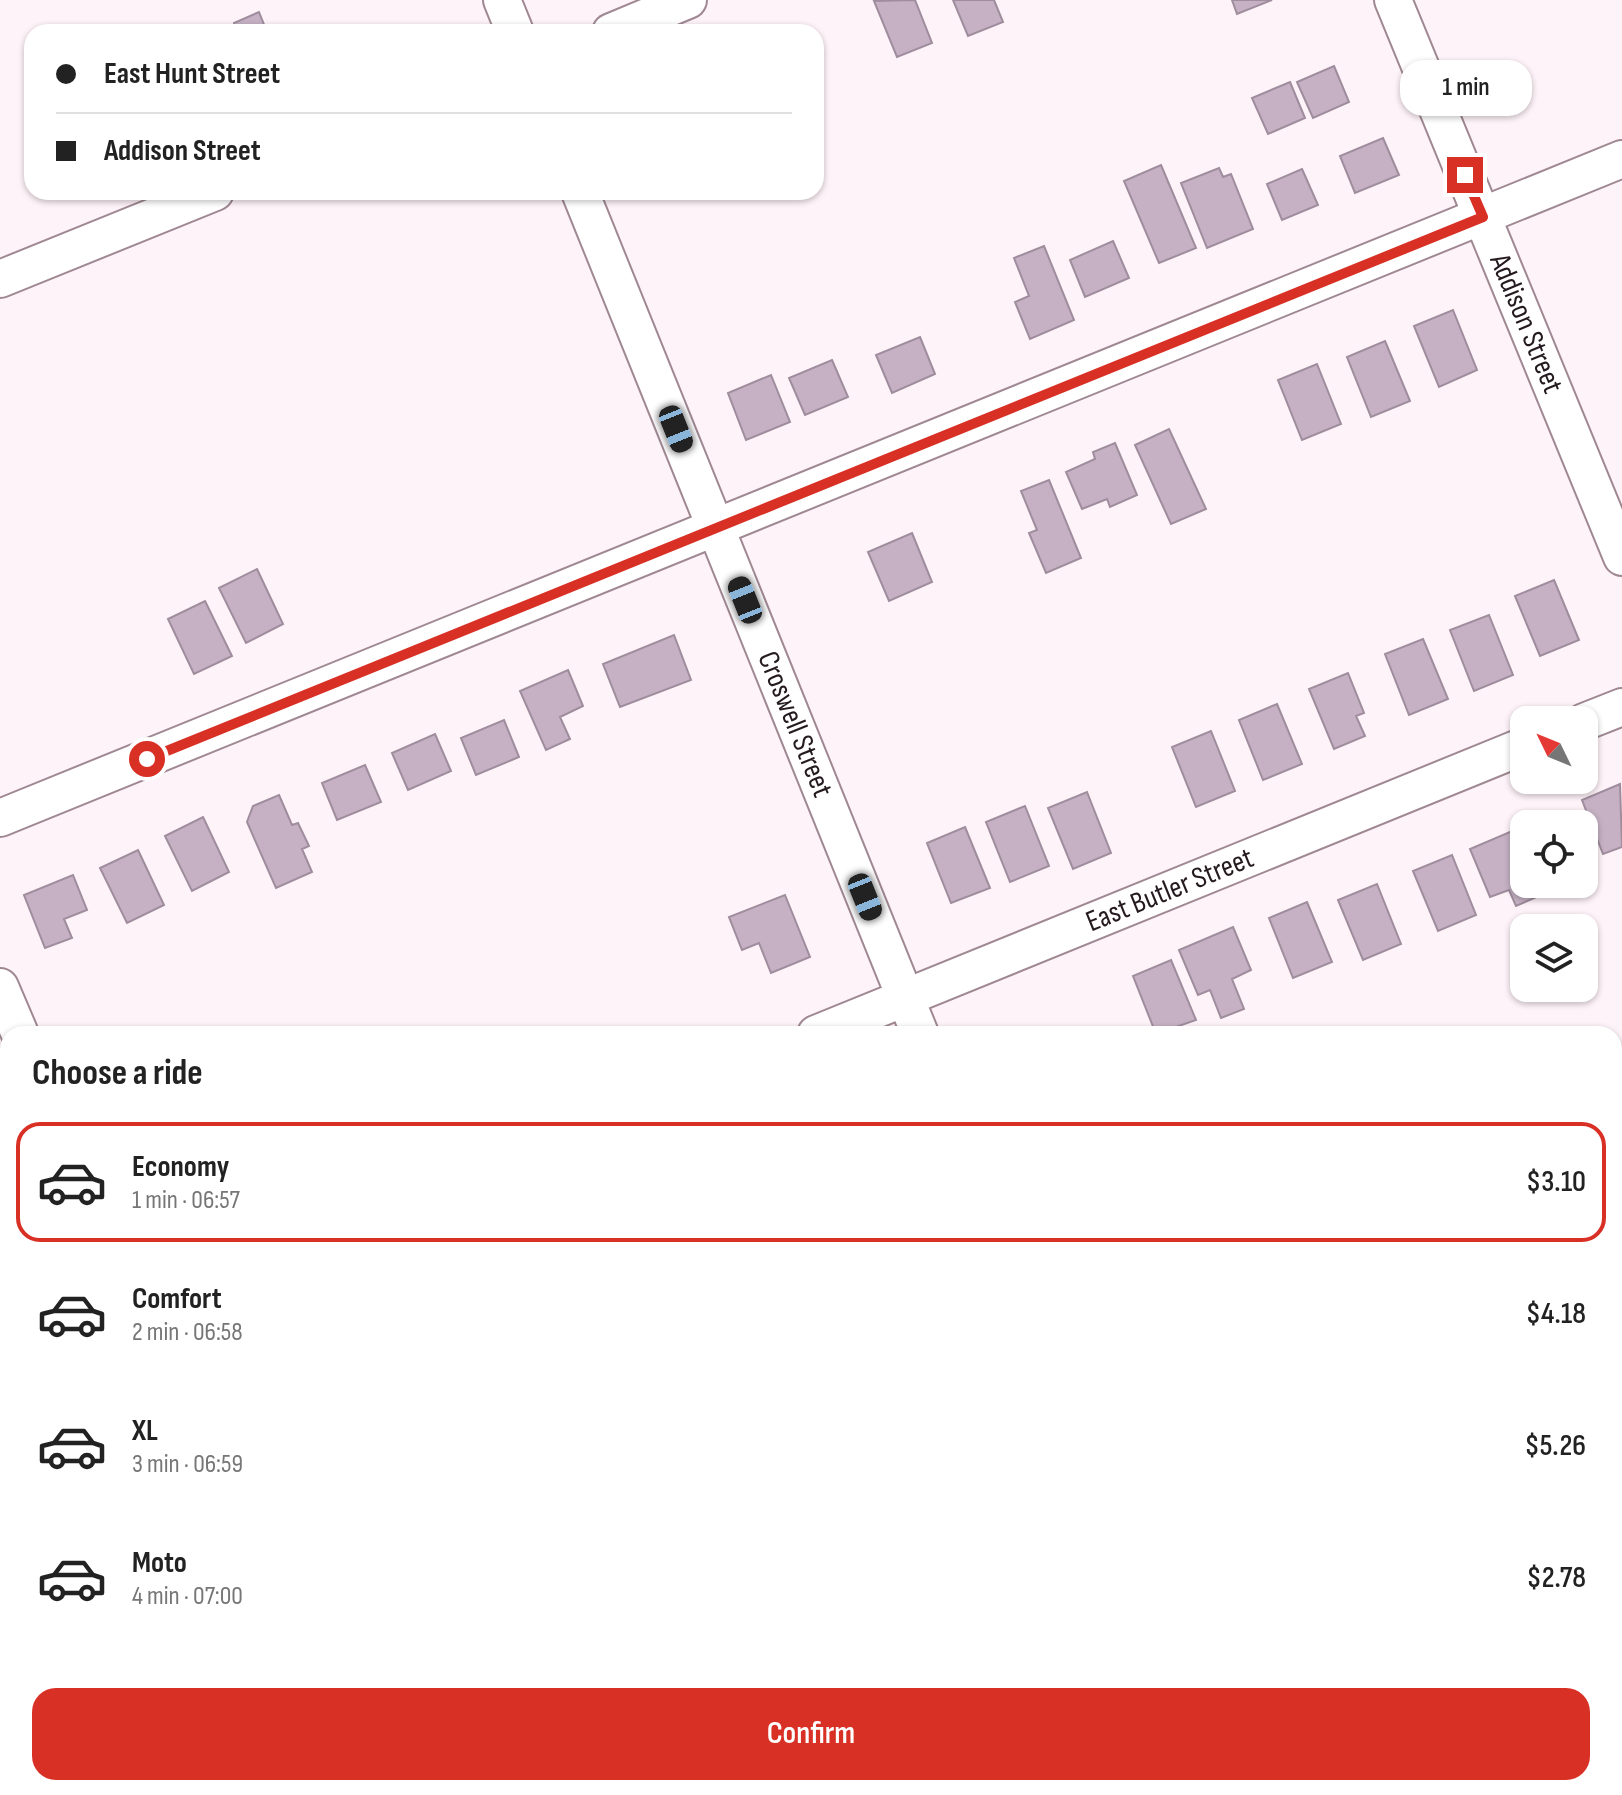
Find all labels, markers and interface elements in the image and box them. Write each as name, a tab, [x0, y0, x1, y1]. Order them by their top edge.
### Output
text: East Hunt Street	[104, 56, 280, 92]
callout: 1 min	[1399, 59, 1531, 115]
text: 1 min	[1442, 72, 1490, 103]
text: Addison Street	[104, 133, 261, 169]
route end	[1447, 157, 1483, 193]
street label: Addison Street	[1481, 248, 1571, 399]
car	[656, 402, 696, 456]
car	[725, 573, 765, 627]
street label: Croswell Street	[749, 646, 840, 802]
north arrow	[1510, 706, 1598, 794]
map controls	[1510, 706, 1598, 1002]
route start	[129, 741, 165, 777]
button: locate	[1510, 810, 1598, 898]
street label: East Butler Street	[1081, 840, 1259, 940]
car	[845, 870, 885, 924]
button: layers	[1510, 914, 1598, 1002]
text: Choose a ride	[32, 1052, 203, 1095]
icon: car	[36, 1146, 108, 1218]
text: Economy	[132, 1149, 229, 1185]
text: $3.10	[1526, 1164, 1586, 1200]
text: 1 min · 06:57	[132, 1185, 240, 1216]
icon: car	[36, 1278, 108, 1350]
text: Comfort	[132, 1281, 222, 1317]
text: $4.18	[1526, 1296, 1586, 1332]
text: 2 min · 06:58	[132, 1317, 243, 1348]
icon: car	[36, 1410, 108, 1482]
text: XL	[132, 1413, 158, 1449]
text: $5.26	[1525, 1428, 1586, 1464]
text: 3 min · 06:59	[132, 1449, 243, 1480]
icon: car	[36, 1542, 108, 1614]
text: Moto	[132, 1545, 187, 1581]
text: $2.78	[1526, 1560, 1586, 1596]
text: 4 min · 07:00	[132, 1581, 243, 1612]
button: Confirm	[32, 1688, 1590, 1780]

